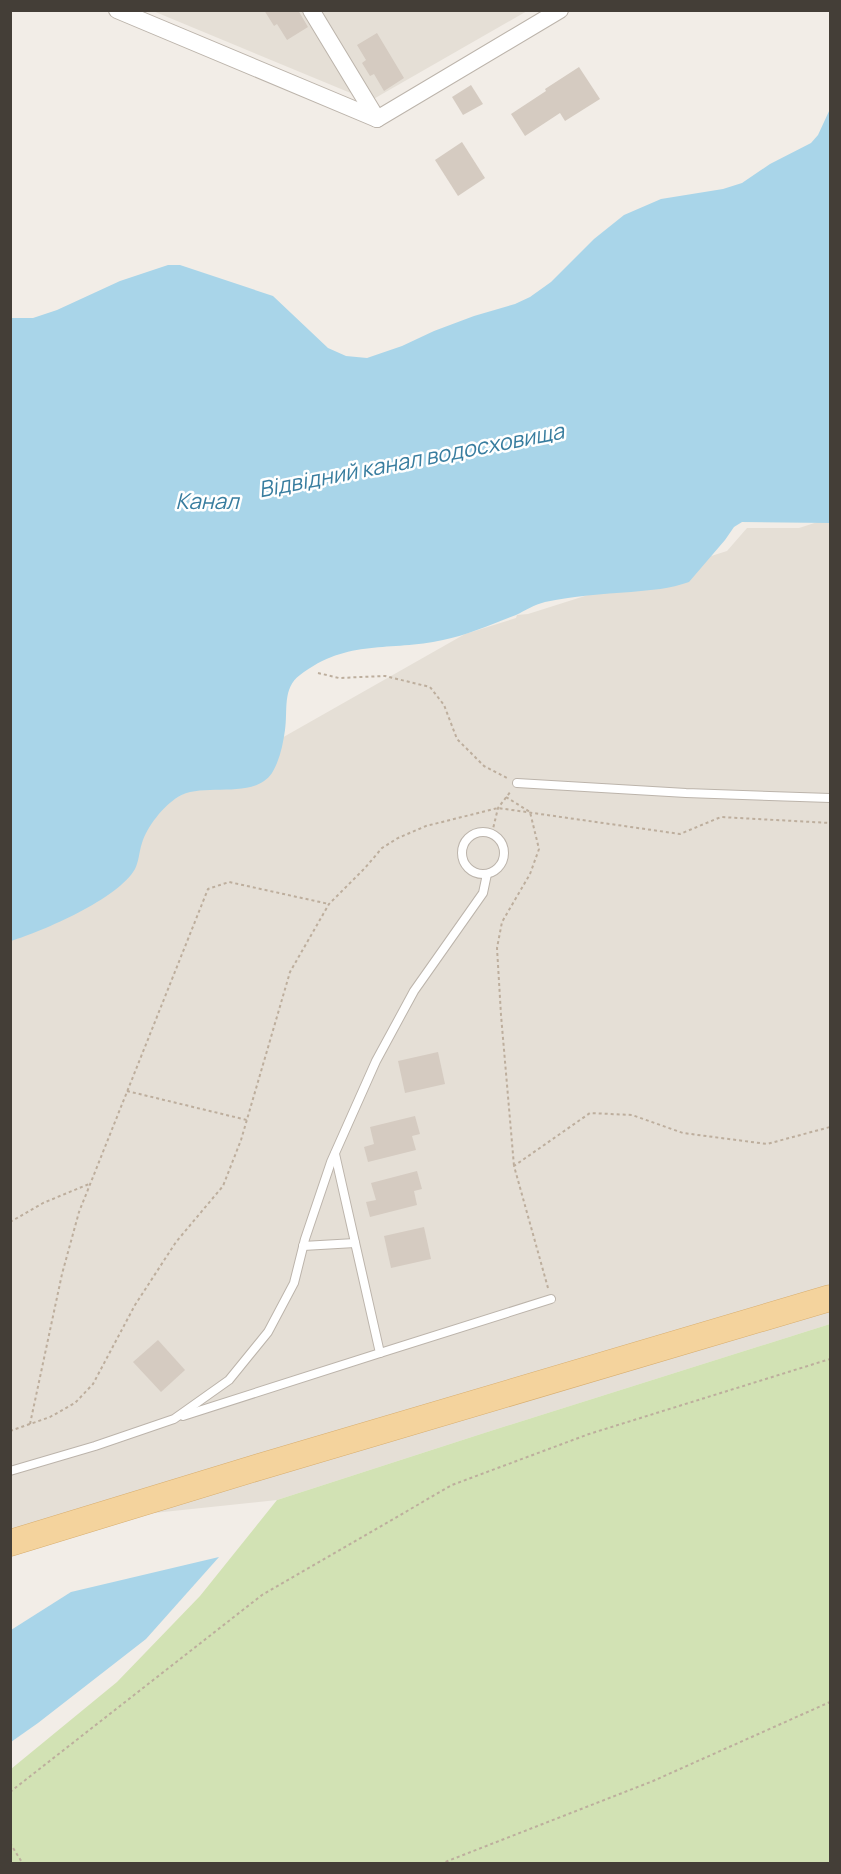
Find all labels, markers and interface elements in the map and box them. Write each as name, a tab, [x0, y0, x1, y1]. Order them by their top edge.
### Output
water label: Відвідний канал водосховища	[256, 415, 568, 504]
water label: Канал	[175, 486, 241, 516]

